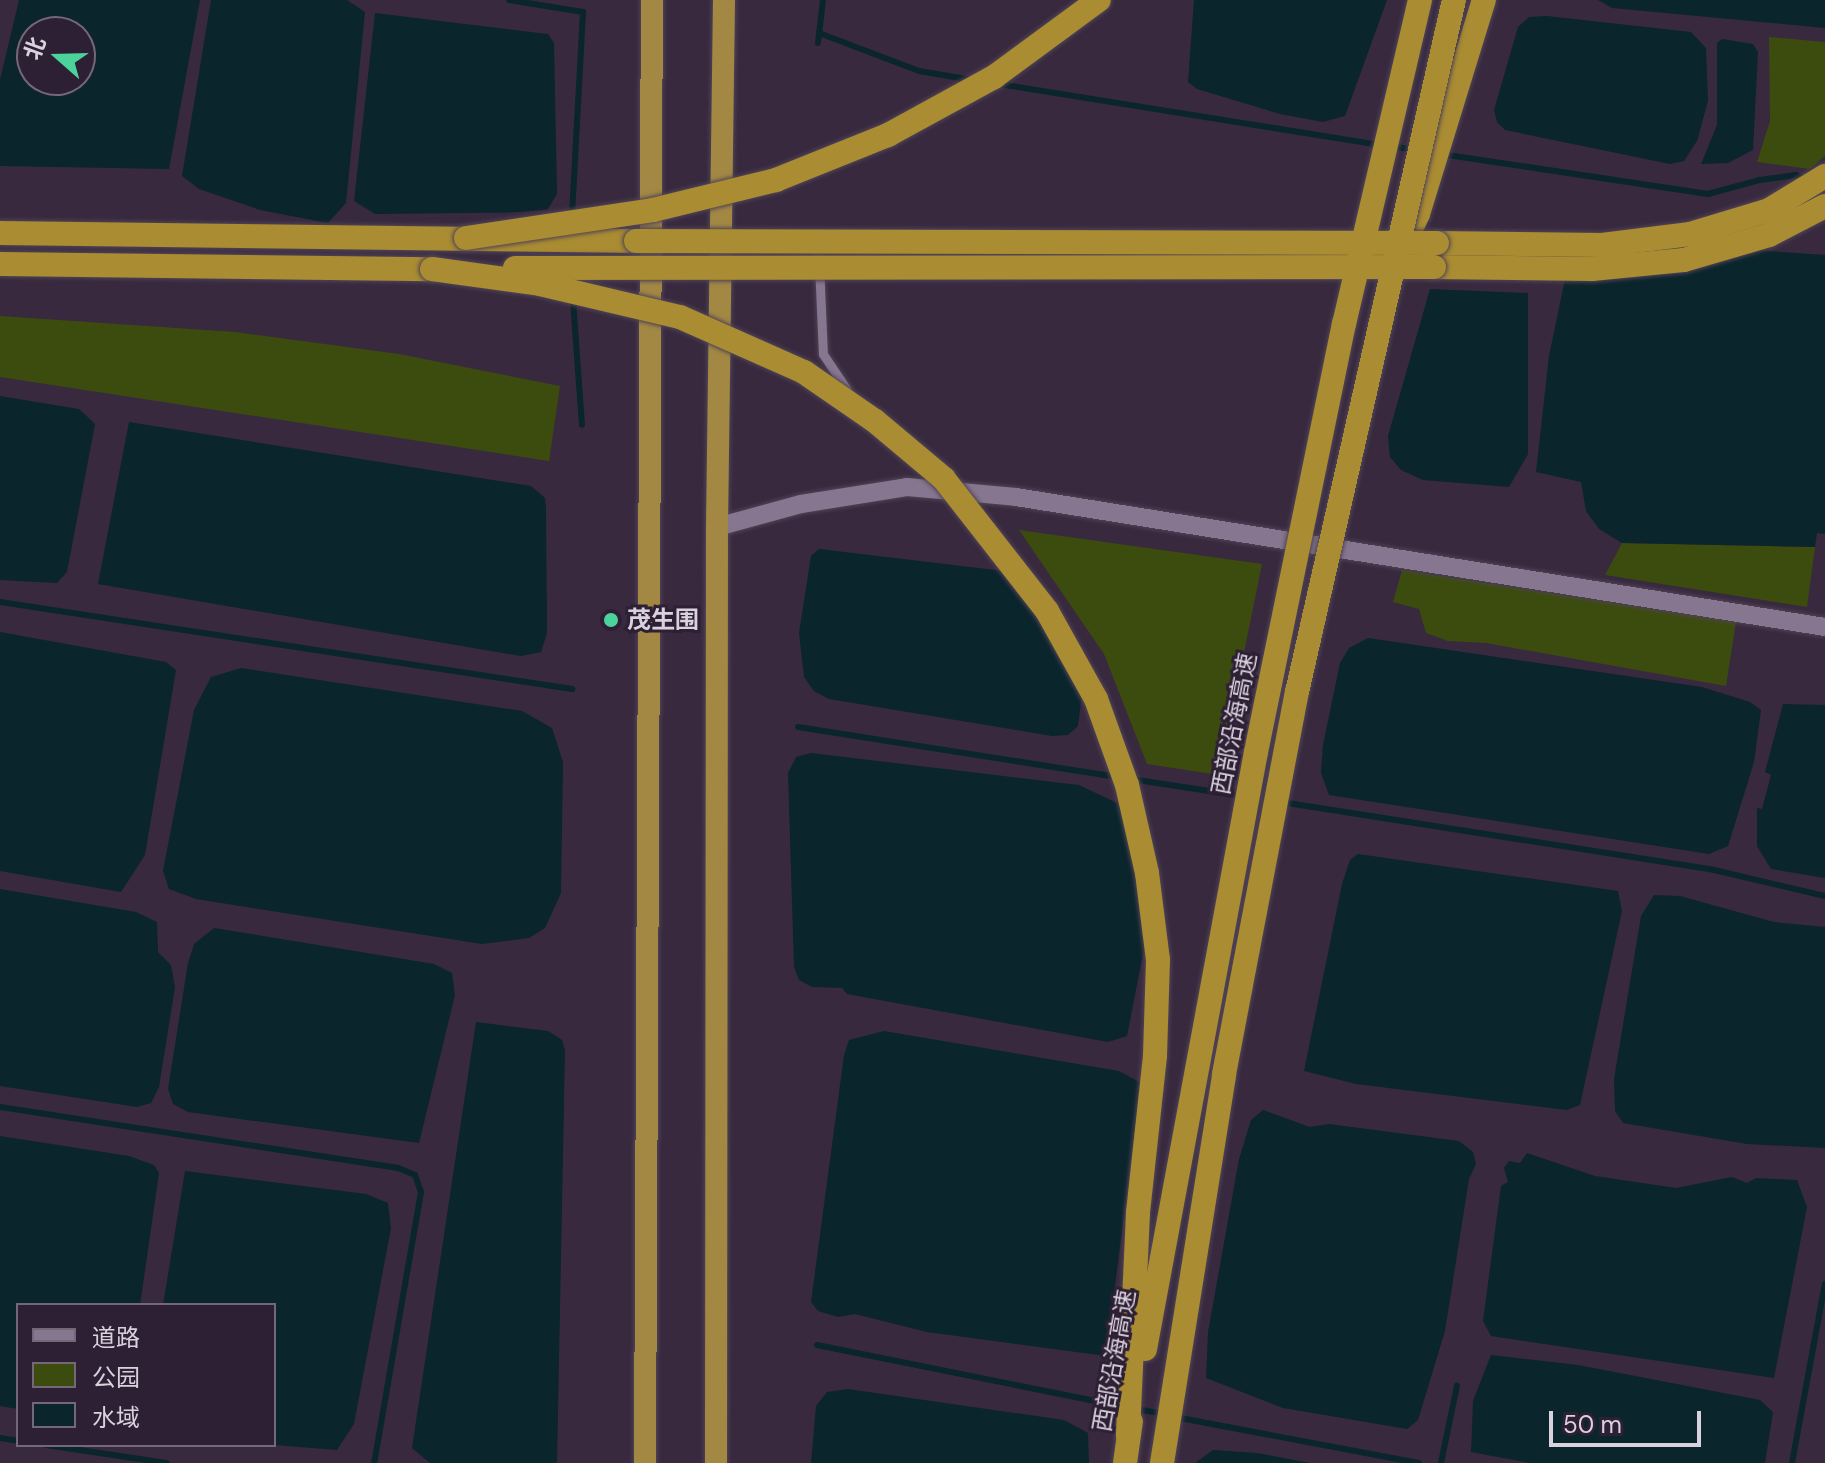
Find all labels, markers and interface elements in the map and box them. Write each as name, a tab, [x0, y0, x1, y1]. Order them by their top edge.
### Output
north arrow	[16, 16, 96, 96]
text: 北	[17, 33, 52, 64]
place label: 茂生围	[627, 606, 699, 634]
marker: 茂生围	[602, 611, 620, 629]
street label: 西部沿海高速	[1206, 651, 1262, 797]
street label: 西部沿海高速	[1087, 1288, 1141, 1434]
legend	[16, 1303, 276, 1447]
text: 道路	[92, 1322, 140, 1353]
text: 公园	[92, 1362, 140, 1393]
scale bar	[1553, 1395, 1705, 1445]
text: 水域	[92, 1402, 140, 1433]
text: 50 m	[1563, 1409, 1622, 1440]

